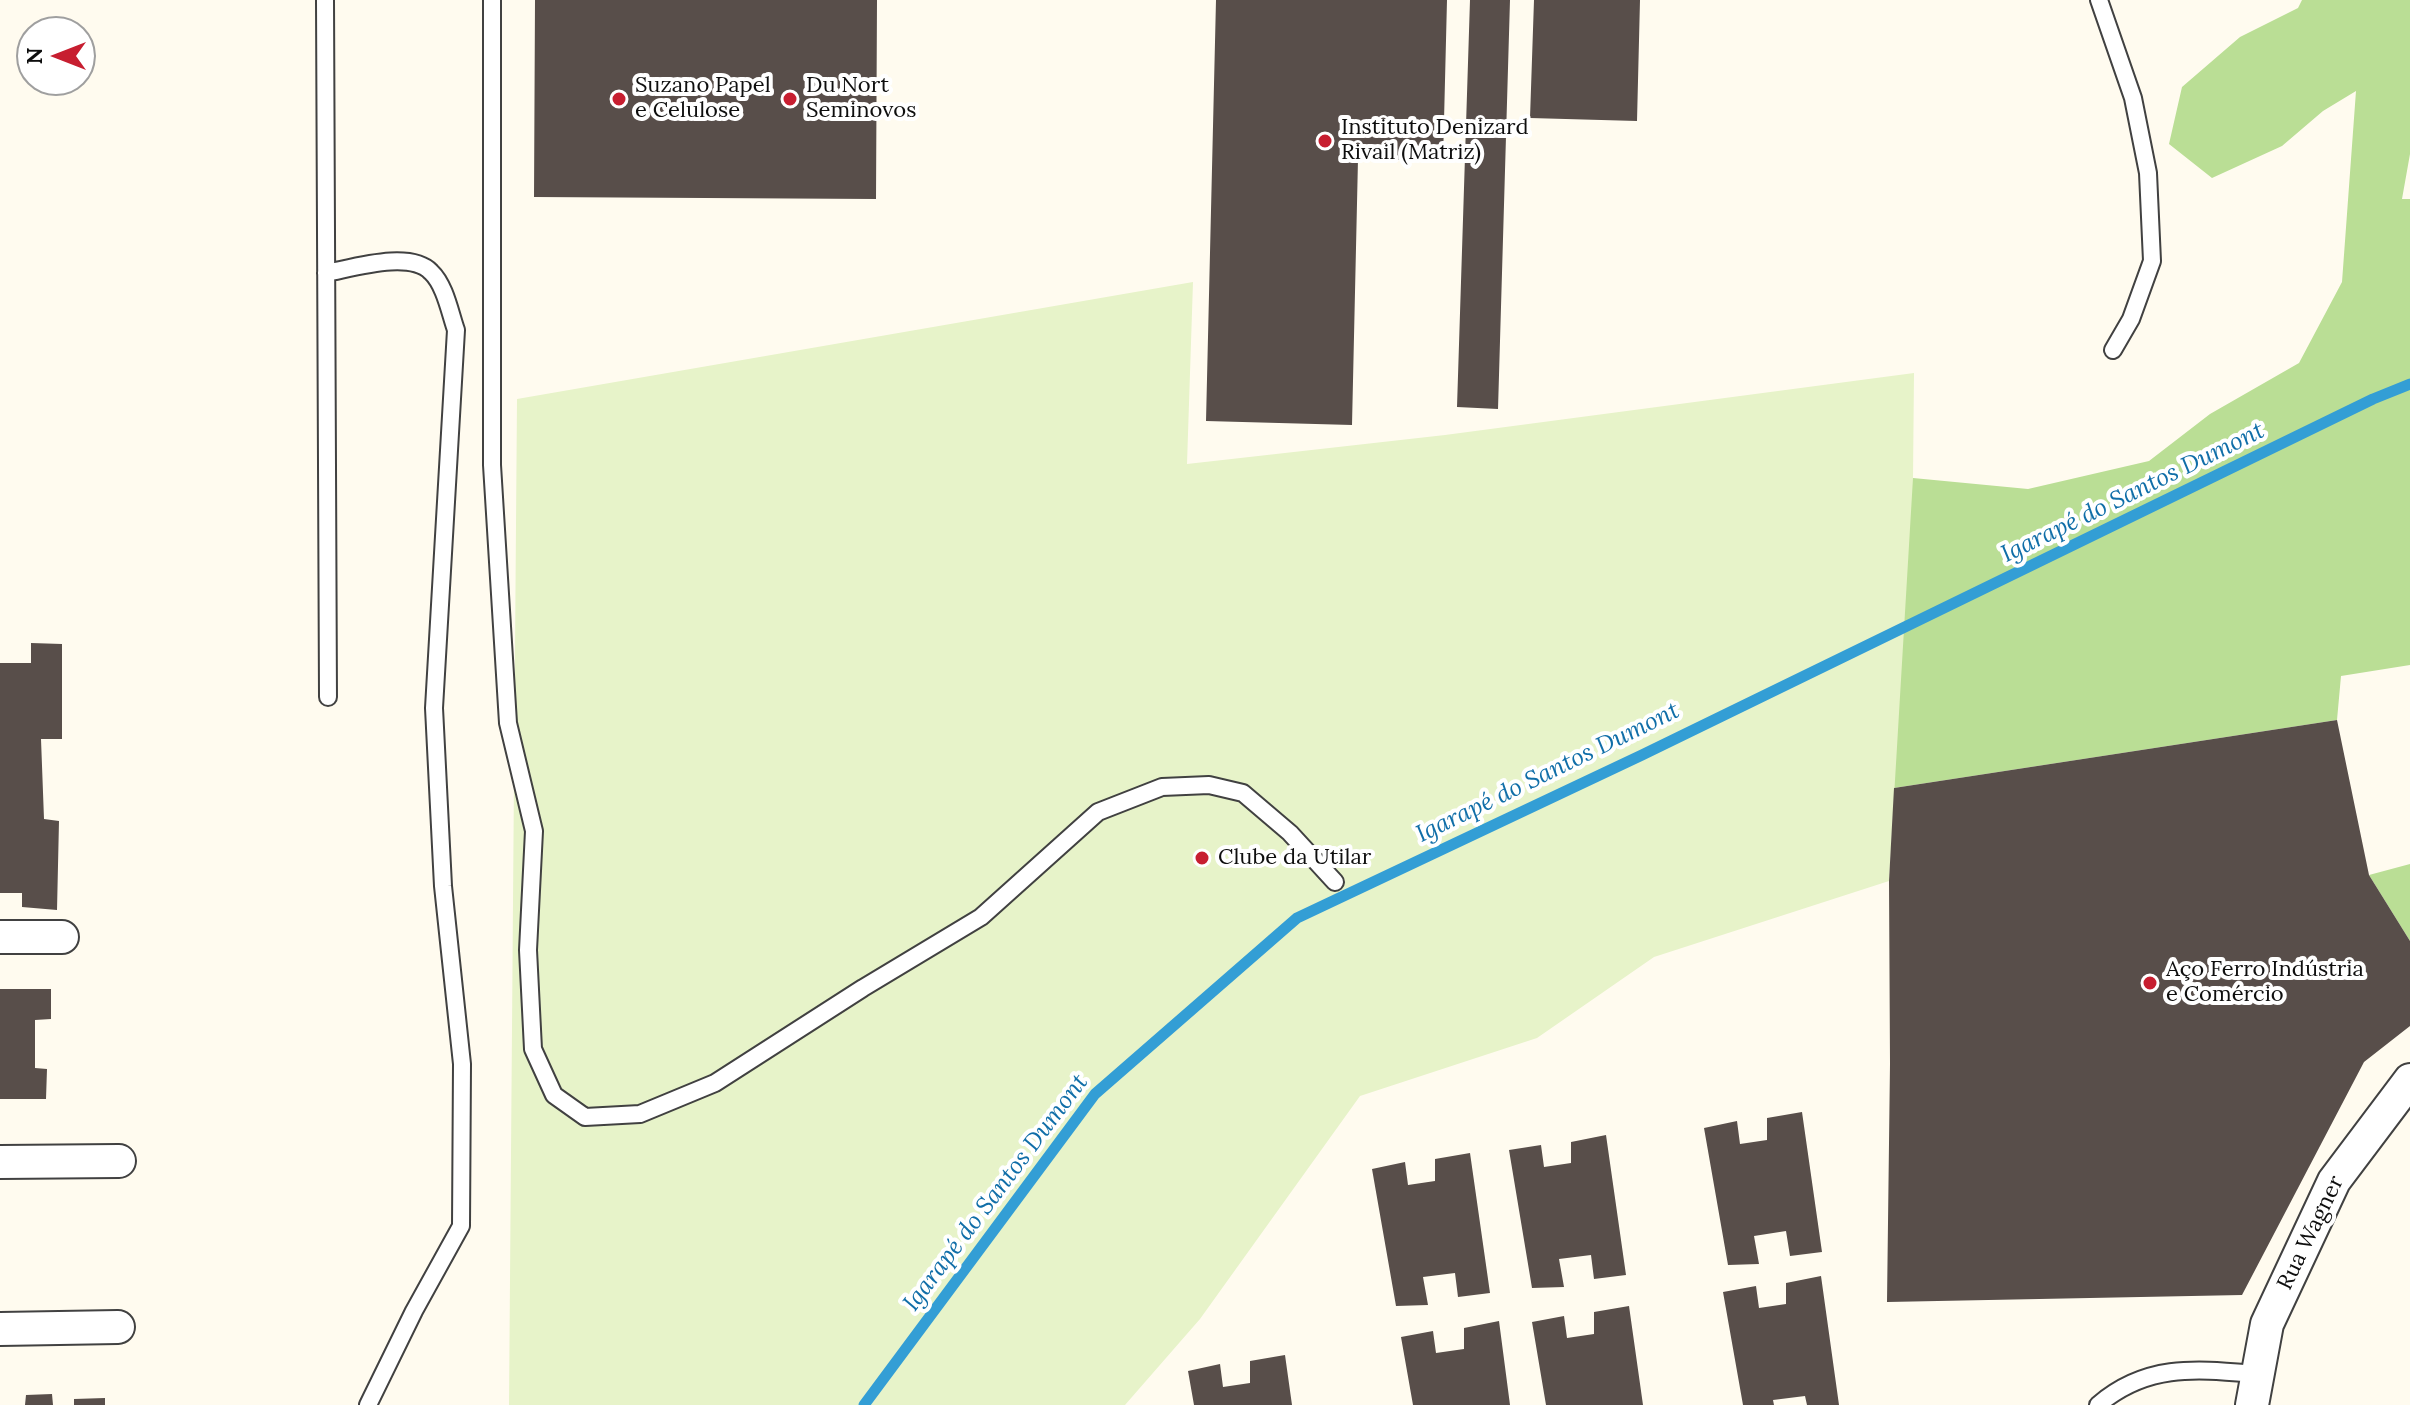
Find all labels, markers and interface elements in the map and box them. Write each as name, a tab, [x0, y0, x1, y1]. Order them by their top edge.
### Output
north arrow	[16, 16, 96, 96]
text: N	[20, 48, 48, 65]
place label: Suzano Papel e Celulose	[635, 73, 771, 124]
place label: Du Nort Seminovos	[806, 73, 916, 124]
marker: Suzano Papel e Celulose	[610, 90, 628, 108]
marker: Du Nort Seminovos	[781, 90, 799, 108]
place label: Instituto Denizard Rivail (Matriz)	[1341, 115, 1529, 166]
marker: Instituto Denizard Rivail (Matriz)	[1316, 132, 1334, 150]
water label: Igarapé do Santos Dumont	[1997, 417, 2269, 569]
water label: Igarapé do Santos Dumont	[1412, 697, 1684, 849]
place label: Clube da Utilar	[1218, 845, 1371, 871]
marker: Clube da Utilar	[1193, 849, 1211, 867]
place label: Aço Ferro Indústria e Comércio	[2166, 957, 2364, 1008]
marker: Aço Ferro Indústria e Comércio	[2141, 974, 2159, 992]
water label: Igarapé do Santos Dumont	[897, 1069, 1095, 1317]
street label: Rua Wagner	[2272, 1172, 2350, 1294]

